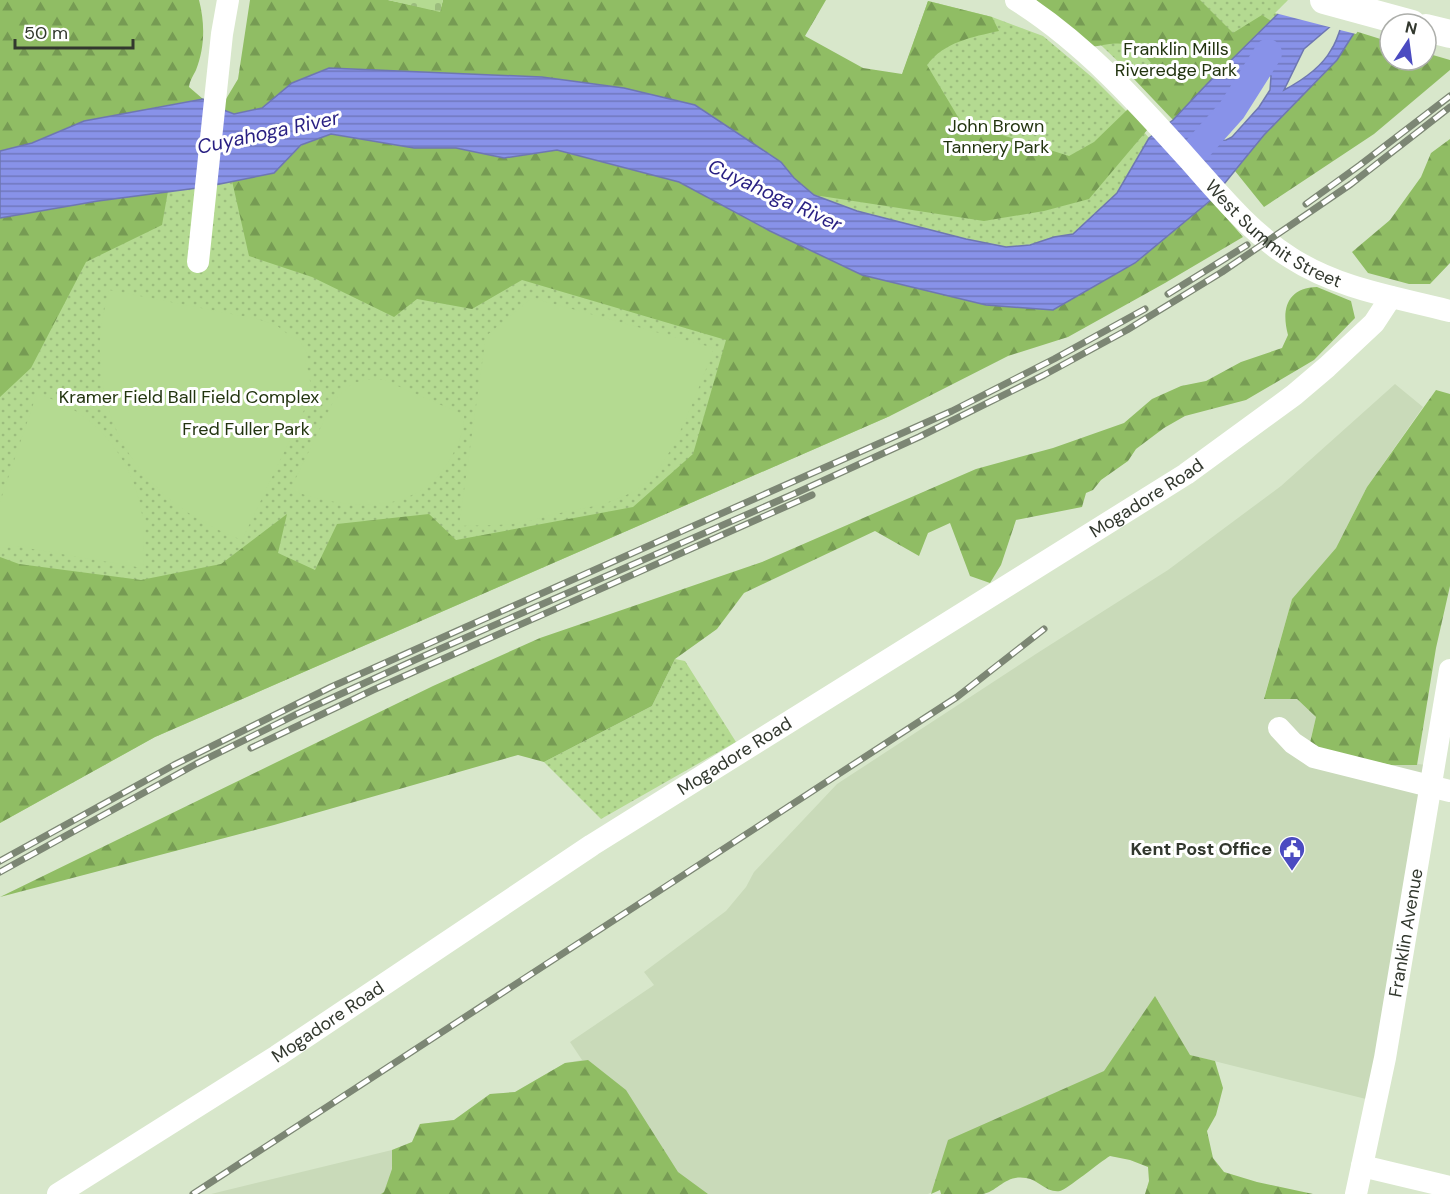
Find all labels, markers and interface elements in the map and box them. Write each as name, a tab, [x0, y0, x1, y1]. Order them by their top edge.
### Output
scale bar	[15, 12, 134, 50]
north arrow	[1378, 12, 1438, 72]
text: N	[1403, 16, 1419, 39]
text: 50 m	[24, 21, 68, 45]
park label: Franklin Mills Riveredge Park	[1115, 37, 1237, 82]
water label: Cuyahoga River	[195, 104, 342, 160]
park label: John Brown Tannery Park	[943, 114, 1049, 159]
water label: Cuyahoga River	[704, 153, 847, 238]
street label: West Summit Street	[1200, 174, 1345, 293]
park label: Kramer Field Ball Field Complex	[59, 385, 319, 409]
park label: Fred Fuller Park	[182, 417, 310, 441]
street label: Mogadore Road	[1085, 453, 1208, 543]
street label: Mogadore Road	[673, 711, 796, 801]
public building icon: Kent Post Office	[1277, 834, 1307, 872]
place label: Kent Post Office	[1131, 837, 1272, 861]
street label: Franklin Avenue	[1383, 867, 1429, 999]
street label: Mogadore Road	[267, 976, 389, 1068]

